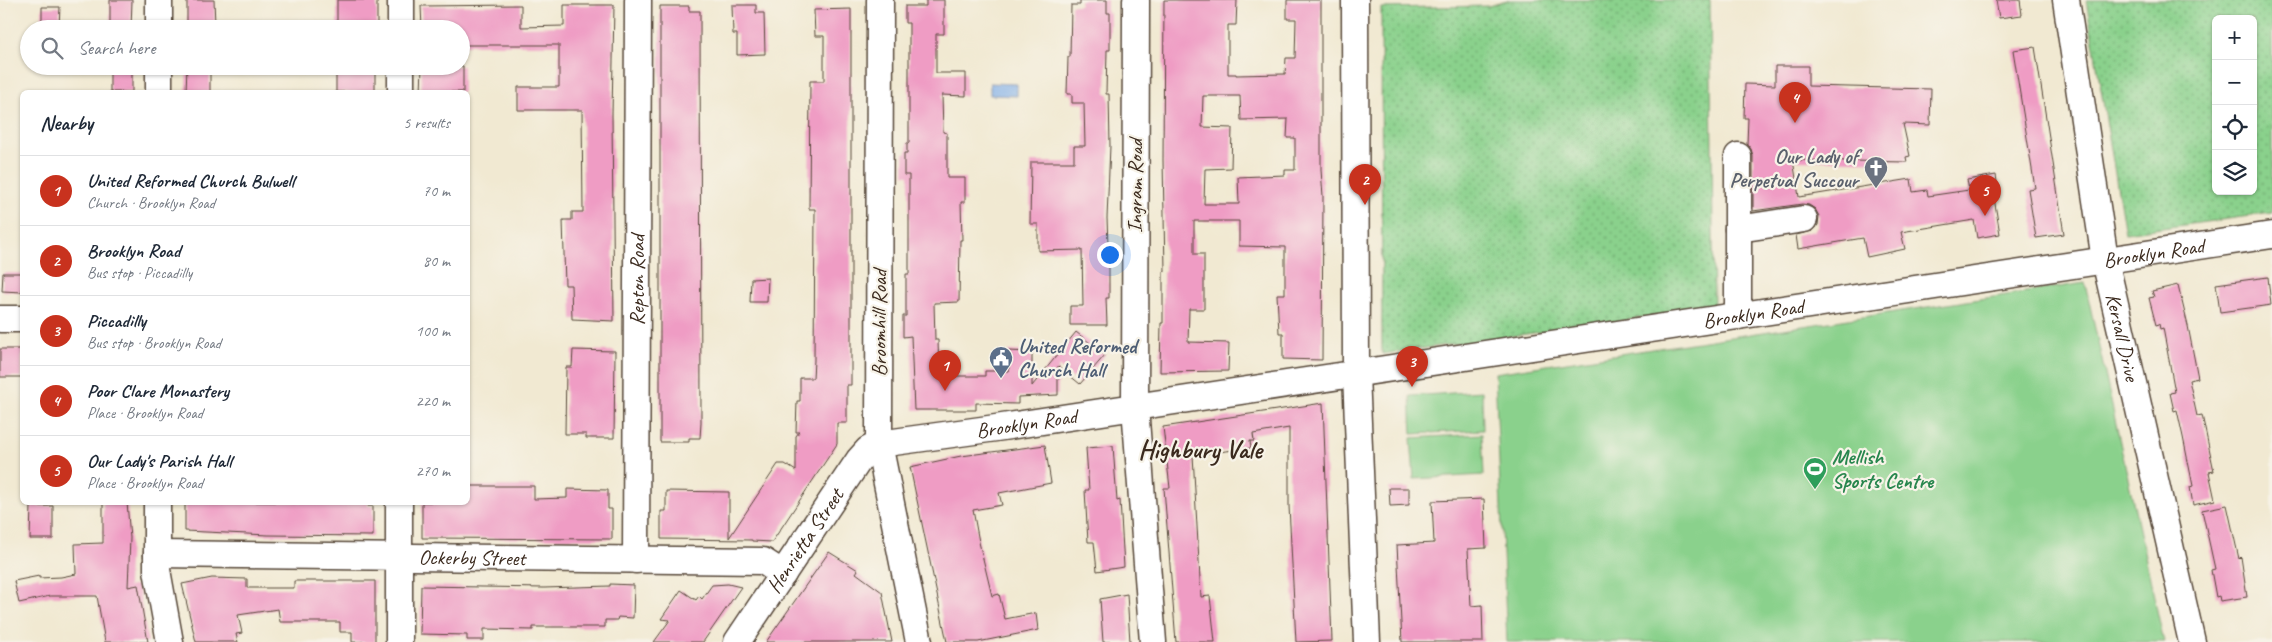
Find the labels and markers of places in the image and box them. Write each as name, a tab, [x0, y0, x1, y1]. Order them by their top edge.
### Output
pin: 4	[1779, 82, 1811, 123]
place label: Our Lady of Perpetual Succour	[1729, 143, 1863, 193]
church icon: Our Lady of Perpetual Succour	[1863, 155, 1889, 189]
pin: 2	[1349, 164, 1381, 205]
pin: 5	[1969, 175, 2001, 216]
place label: United Reformed Church Hall	[1018, 333, 1140, 383]
public building icon: United Reformed Church Hall	[988, 345, 1014, 379]
pin: 3	[1396, 346, 1428, 387]
pin: 1	[929, 350, 961, 391]
place label: Mellish Sports Centre	[1832, 444, 1935, 494]
sports icon: Mellish Sports Centre	[1802, 456, 1828, 490]

